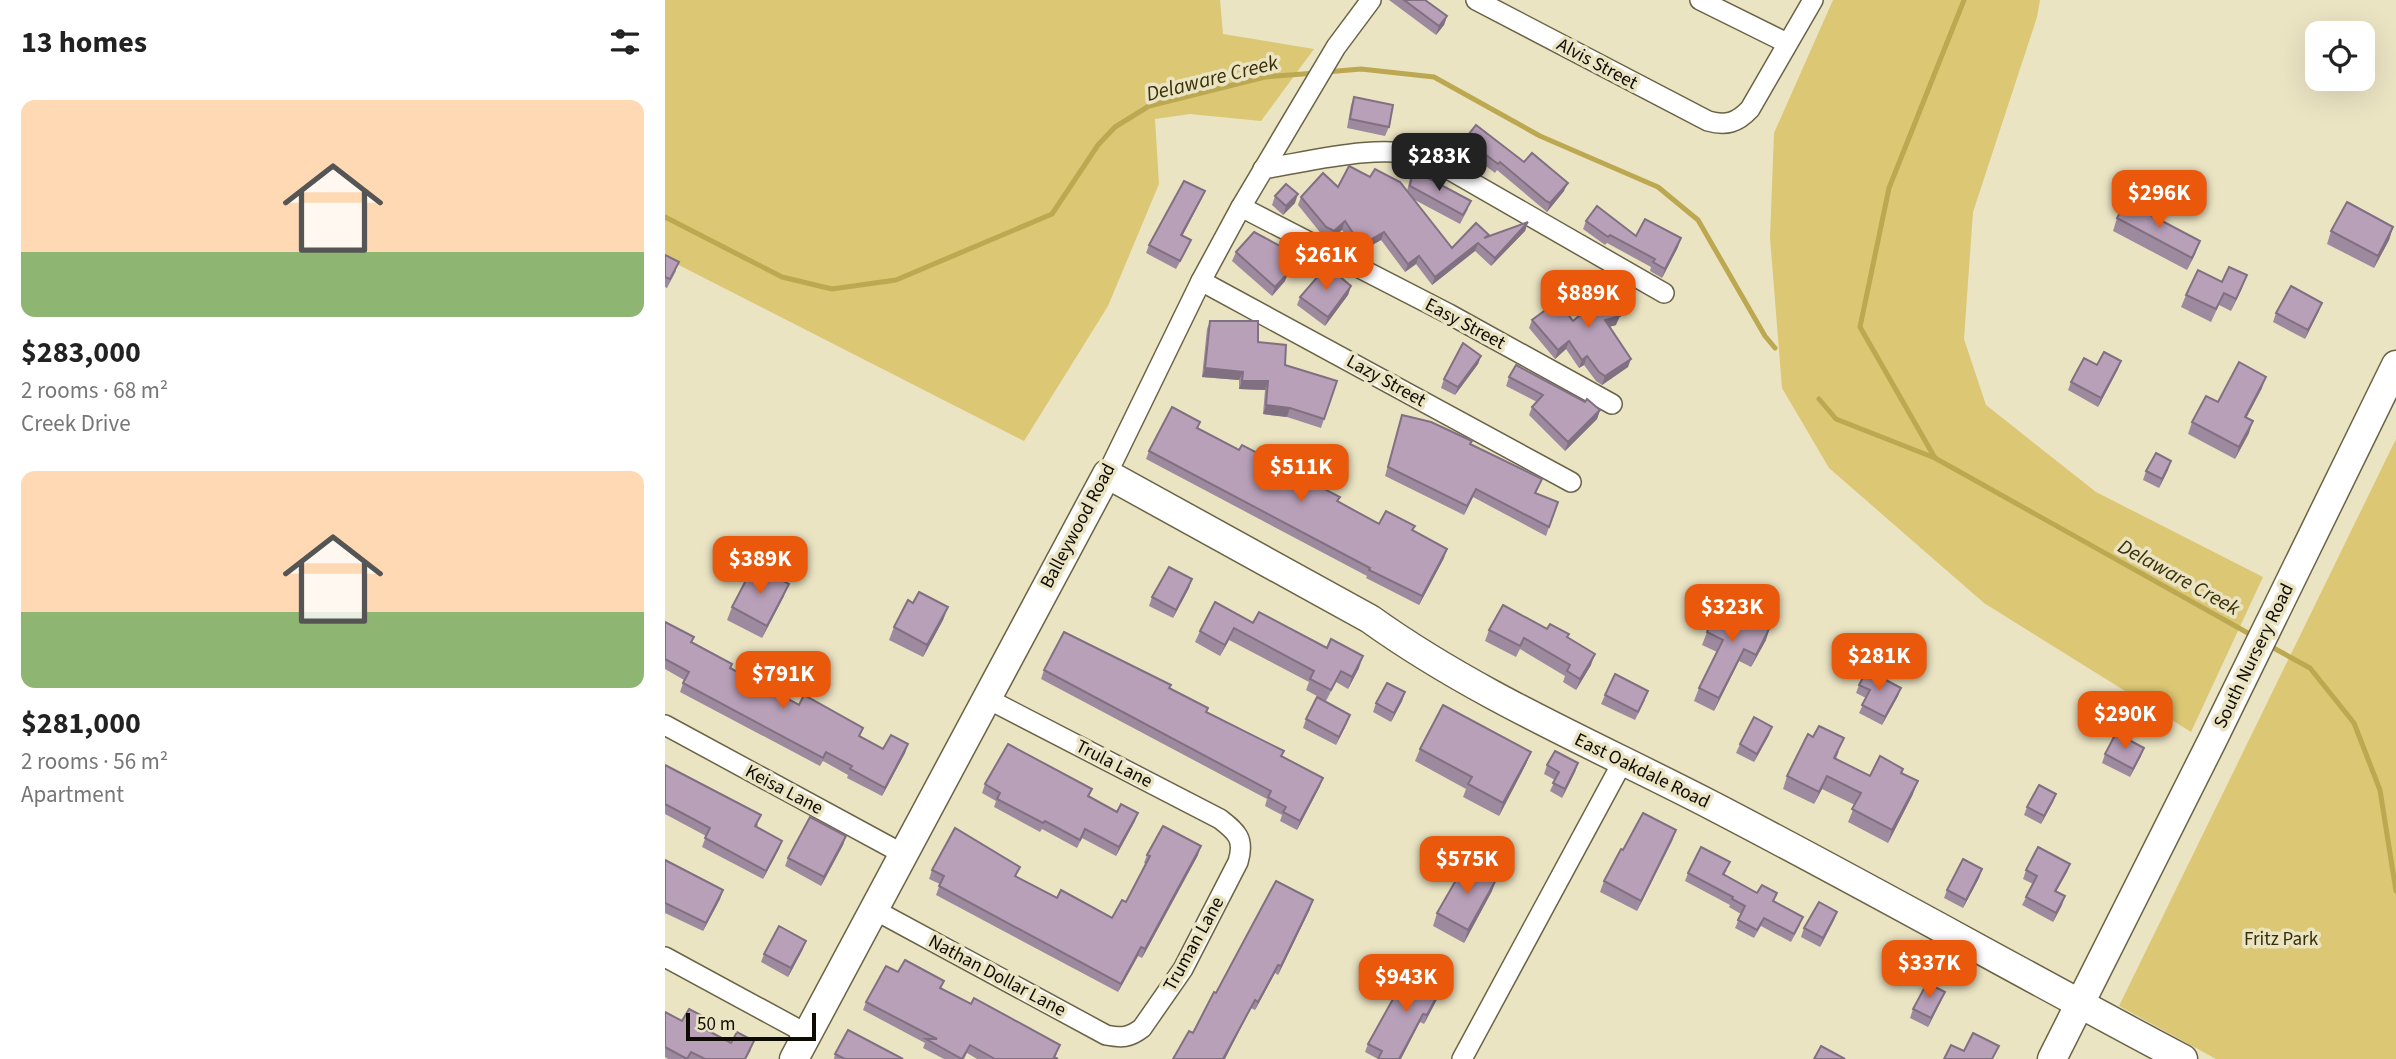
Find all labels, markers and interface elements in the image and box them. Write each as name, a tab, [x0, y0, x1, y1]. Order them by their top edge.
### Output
text: 13 homes	[21, 21, 147, 64]
map controls	[2305, 21, 2375, 91]
button: locate	[2305, 21, 2375, 91]
icon: filters	[606, 23, 644, 61]
street label: Alvis Street	[1552, 31, 1643, 97]
water label: Delaware Creek	[1143, 47, 1282, 109]
pin: $283K	[1390, 134, 1488, 193]
text: $283K	[1408, 139, 1470, 172]
icon: home	[270, 145, 396, 271]
pin: $296K	[2110, 170, 2208, 230]
text: $296K	[2128, 176, 2190, 209]
pin: $261K	[1277, 232, 1375, 292]
text: $261K	[1295, 238, 1357, 271]
pin: $889K	[1539, 270, 1637, 330]
text: $889K	[1557, 276, 1619, 309]
street label: Easy Street	[1420, 291, 1511, 357]
text: $283,000	[21, 331, 141, 374]
street label: Lazy Street	[1341, 348, 1431, 414]
text: 2 rooms · 68 m²	[21, 374, 168, 407]
text: Creek Drive	[21, 407, 131, 440]
pin: $511K	[1252, 444, 1350, 504]
text: $511K	[1270, 450, 1332, 483]
street label: Balleywood Road	[1034, 459, 1122, 593]
icon: home	[270, 516, 396, 642]
water label: Delaware Creek	[2113, 531, 2246, 623]
pin: $389K	[711, 536, 809, 596]
text: $389K	[729, 542, 791, 575]
street label: South Nursery Road	[2207, 579, 2301, 733]
pin: $323K	[1683, 584, 1781, 644]
text: $323K	[1701, 590, 1763, 623]
pin: $281K	[1830, 634, 1928, 693]
text: $281K	[1848, 639, 1910, 672]
pin: $791K	[734, 652, 832, 711]
text: $791K	[752, 657, 814, 690]
pin: $290K	[2076, 692, 2174, 751]
text: $290K	[2094, 697, 2156, 730]
text: $281,000	[21, 702, 141, 745]
street label: East Oakdale Road	[1570, 727, 1714, 815]
street label: Trula Lane	[1071, 733, 1157, 795]
text: 2 rooms · 56 m²	[21, 745, 168, 778]
street label: Keisa Lane	[740, 758, 828, 822]
text: Apartment	[21, 778, 124, 811]
pin: $575K	[1418, 836, 1516, 896]
text: $575K	[1436, 842, 1498, 875]
street label: Truman Lane	[1157, 892, 1231, 996]
park label: Fritz Park	[2244, 926, 2319, 953]
street label: Nathan Dollar Lane	[923, 928, 1071, 1024]
pin: $337K	[1880, 940, 1978, 1000]
text: $337K	[1898, 946, 1960, 979]
pin: $943K	[1357, 954, 1455, 1014]
text: $943K	[1375, 960, 1437, 993]
scale bar	[686, 1010, 815, 1042]
text: 50 m	[697, 1011, 735, 1038]

